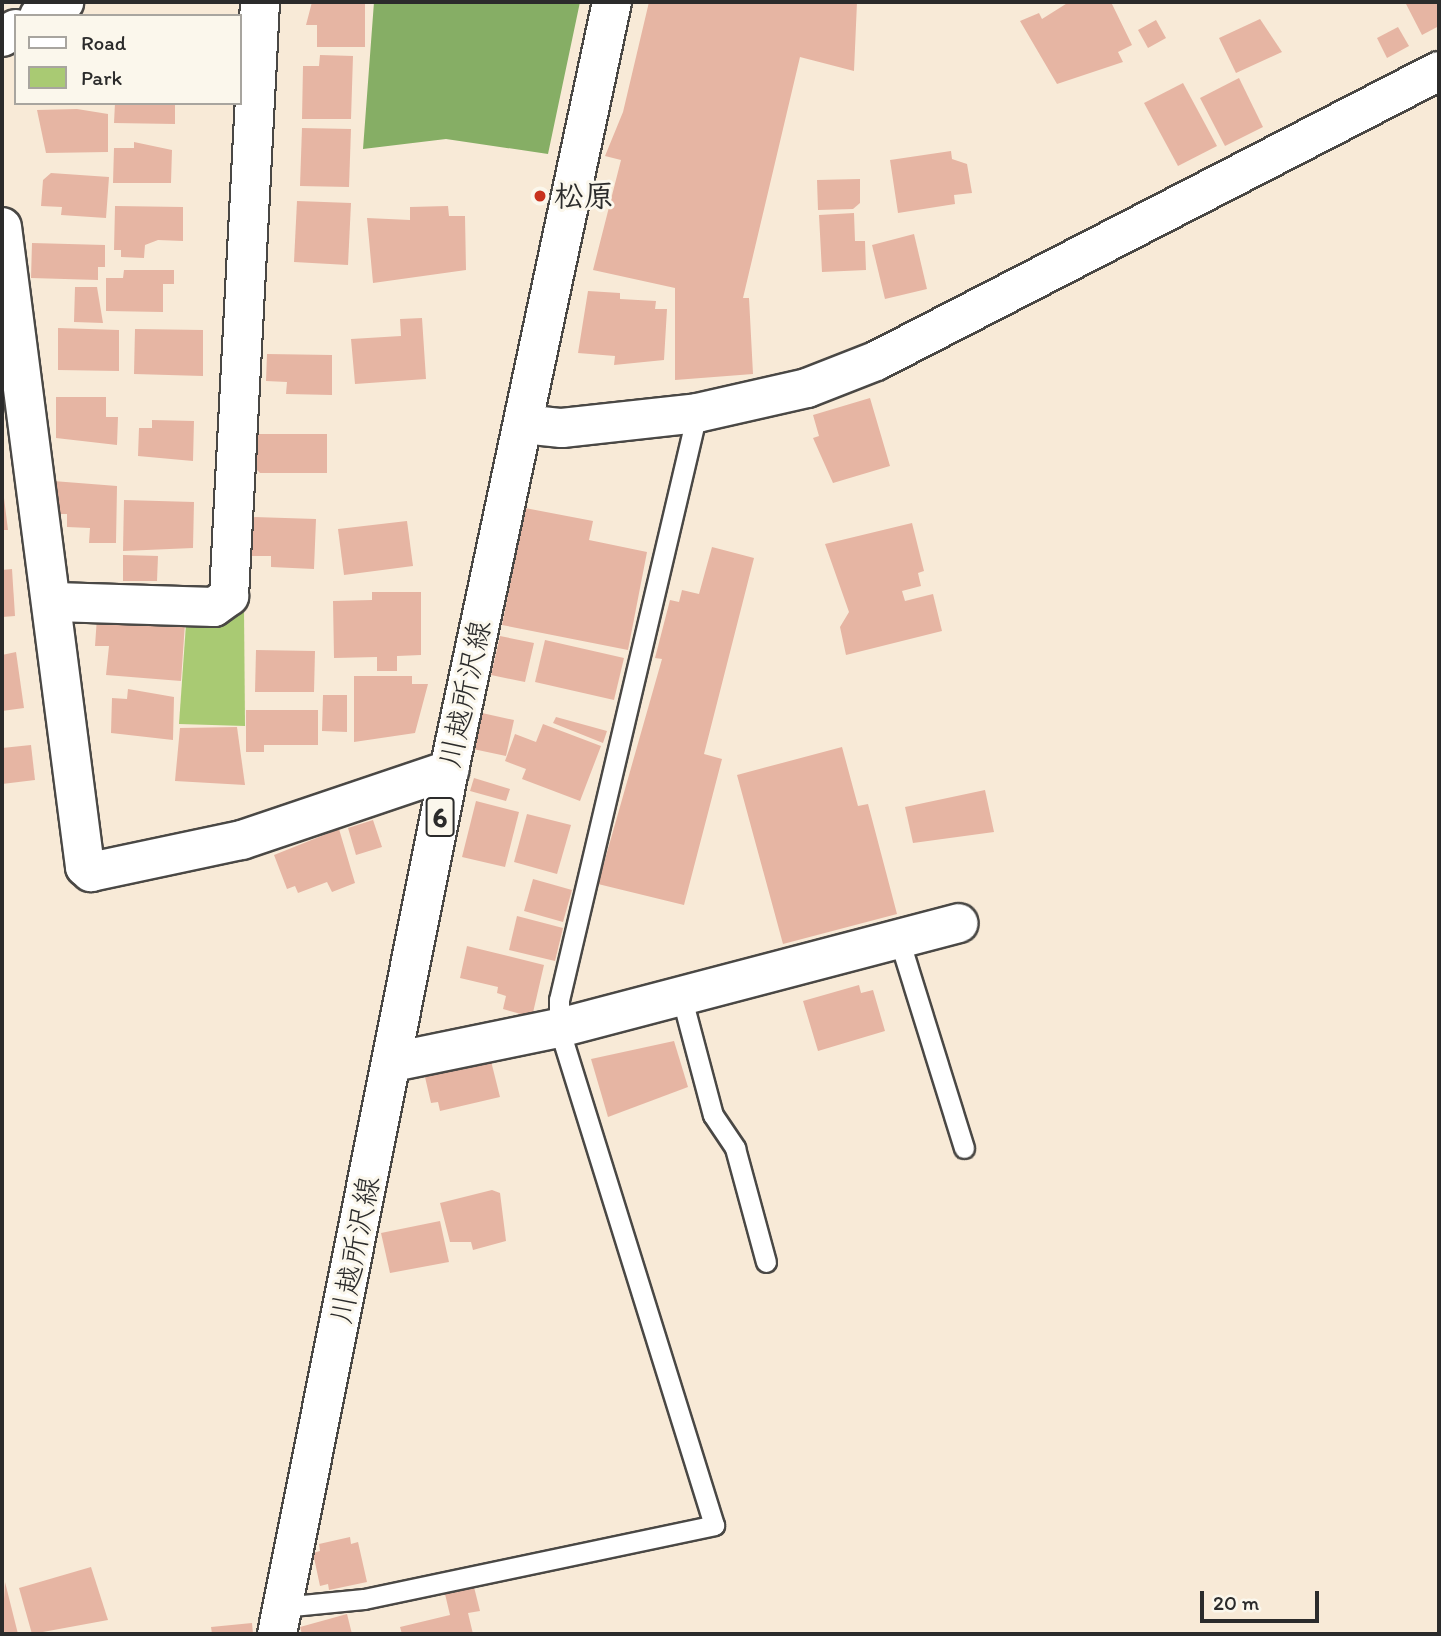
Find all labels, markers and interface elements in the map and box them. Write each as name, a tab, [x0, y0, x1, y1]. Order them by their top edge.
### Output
legend	[14, 14, 242, 105]
text: Road	[81, 30, 126, 55]
text: Park	[81, 65, 122, 90]
place label: 松原	[554, 178, 614, 214]
marker: 松原	[532, 188, 548, 204]
street label: 川越所沢線	[432, 617, 498, 771]
road number: 6	[424, 792, 456, 842]
street label: 川越所沢線	[323, 1173, 387, 1327]
scale bar	[1203, 1576, 1322, 1620]
text: 20 m	[1213, 1590, 1259, 1615]

